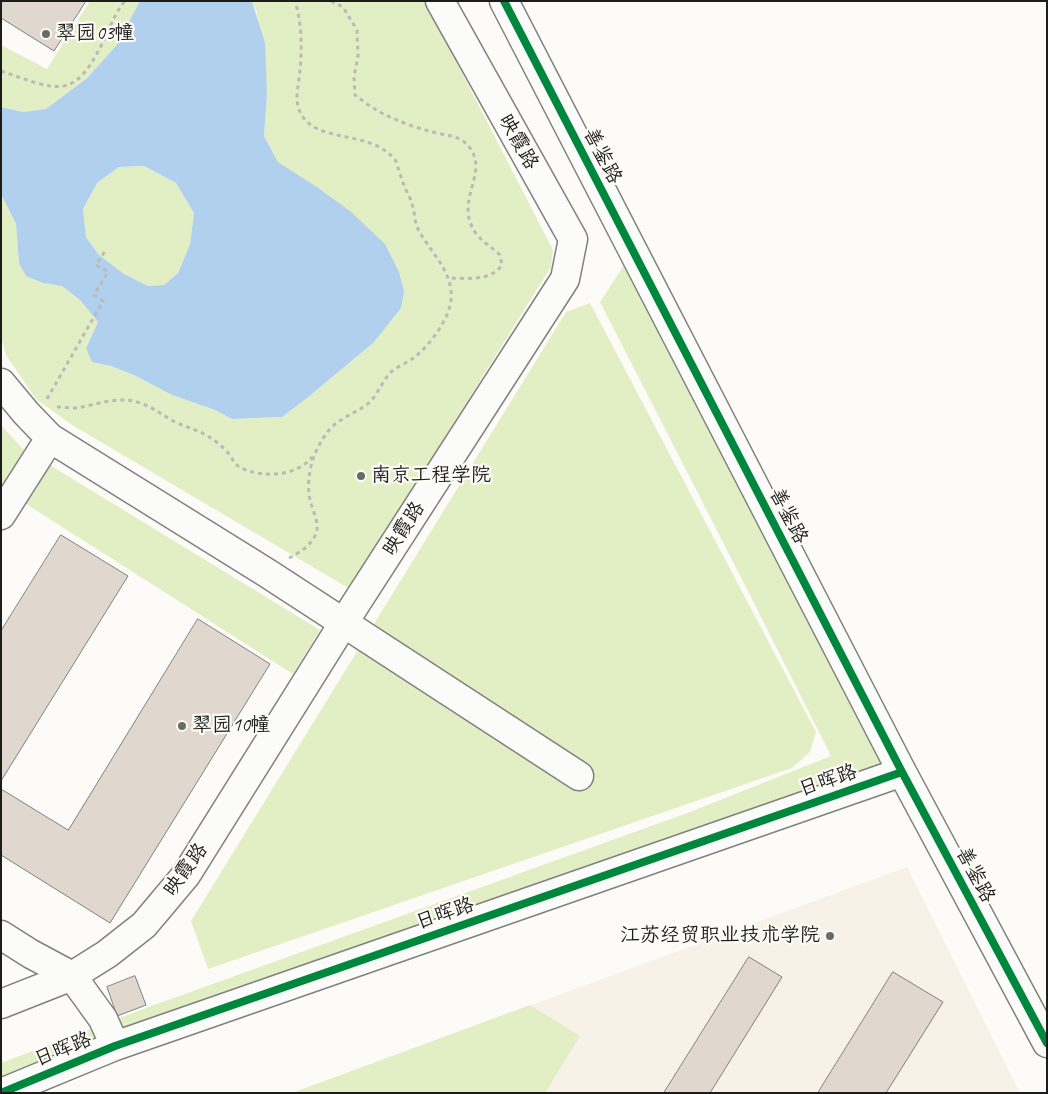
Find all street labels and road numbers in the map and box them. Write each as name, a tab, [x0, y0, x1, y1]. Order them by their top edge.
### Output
street label: 映霞路	[493, 110, 543, 174]
street label: 善鉴路	[578, 124, 626, 188]
street label: 善鉴路	[764, 484, 812, 548]
street label: 映霞路	[378, 497, 430, 561]
street label: 日晖路	[796, 760, 860, 802]
street label: 映霞路	[159, 839, 213, 901]
street label: 善鉴路	[950, 843, 1000, 907]
street label: 日晖路	[413, 893, 477, 935]
street label: 日晖路	[31, 1028, 95, 1072]

